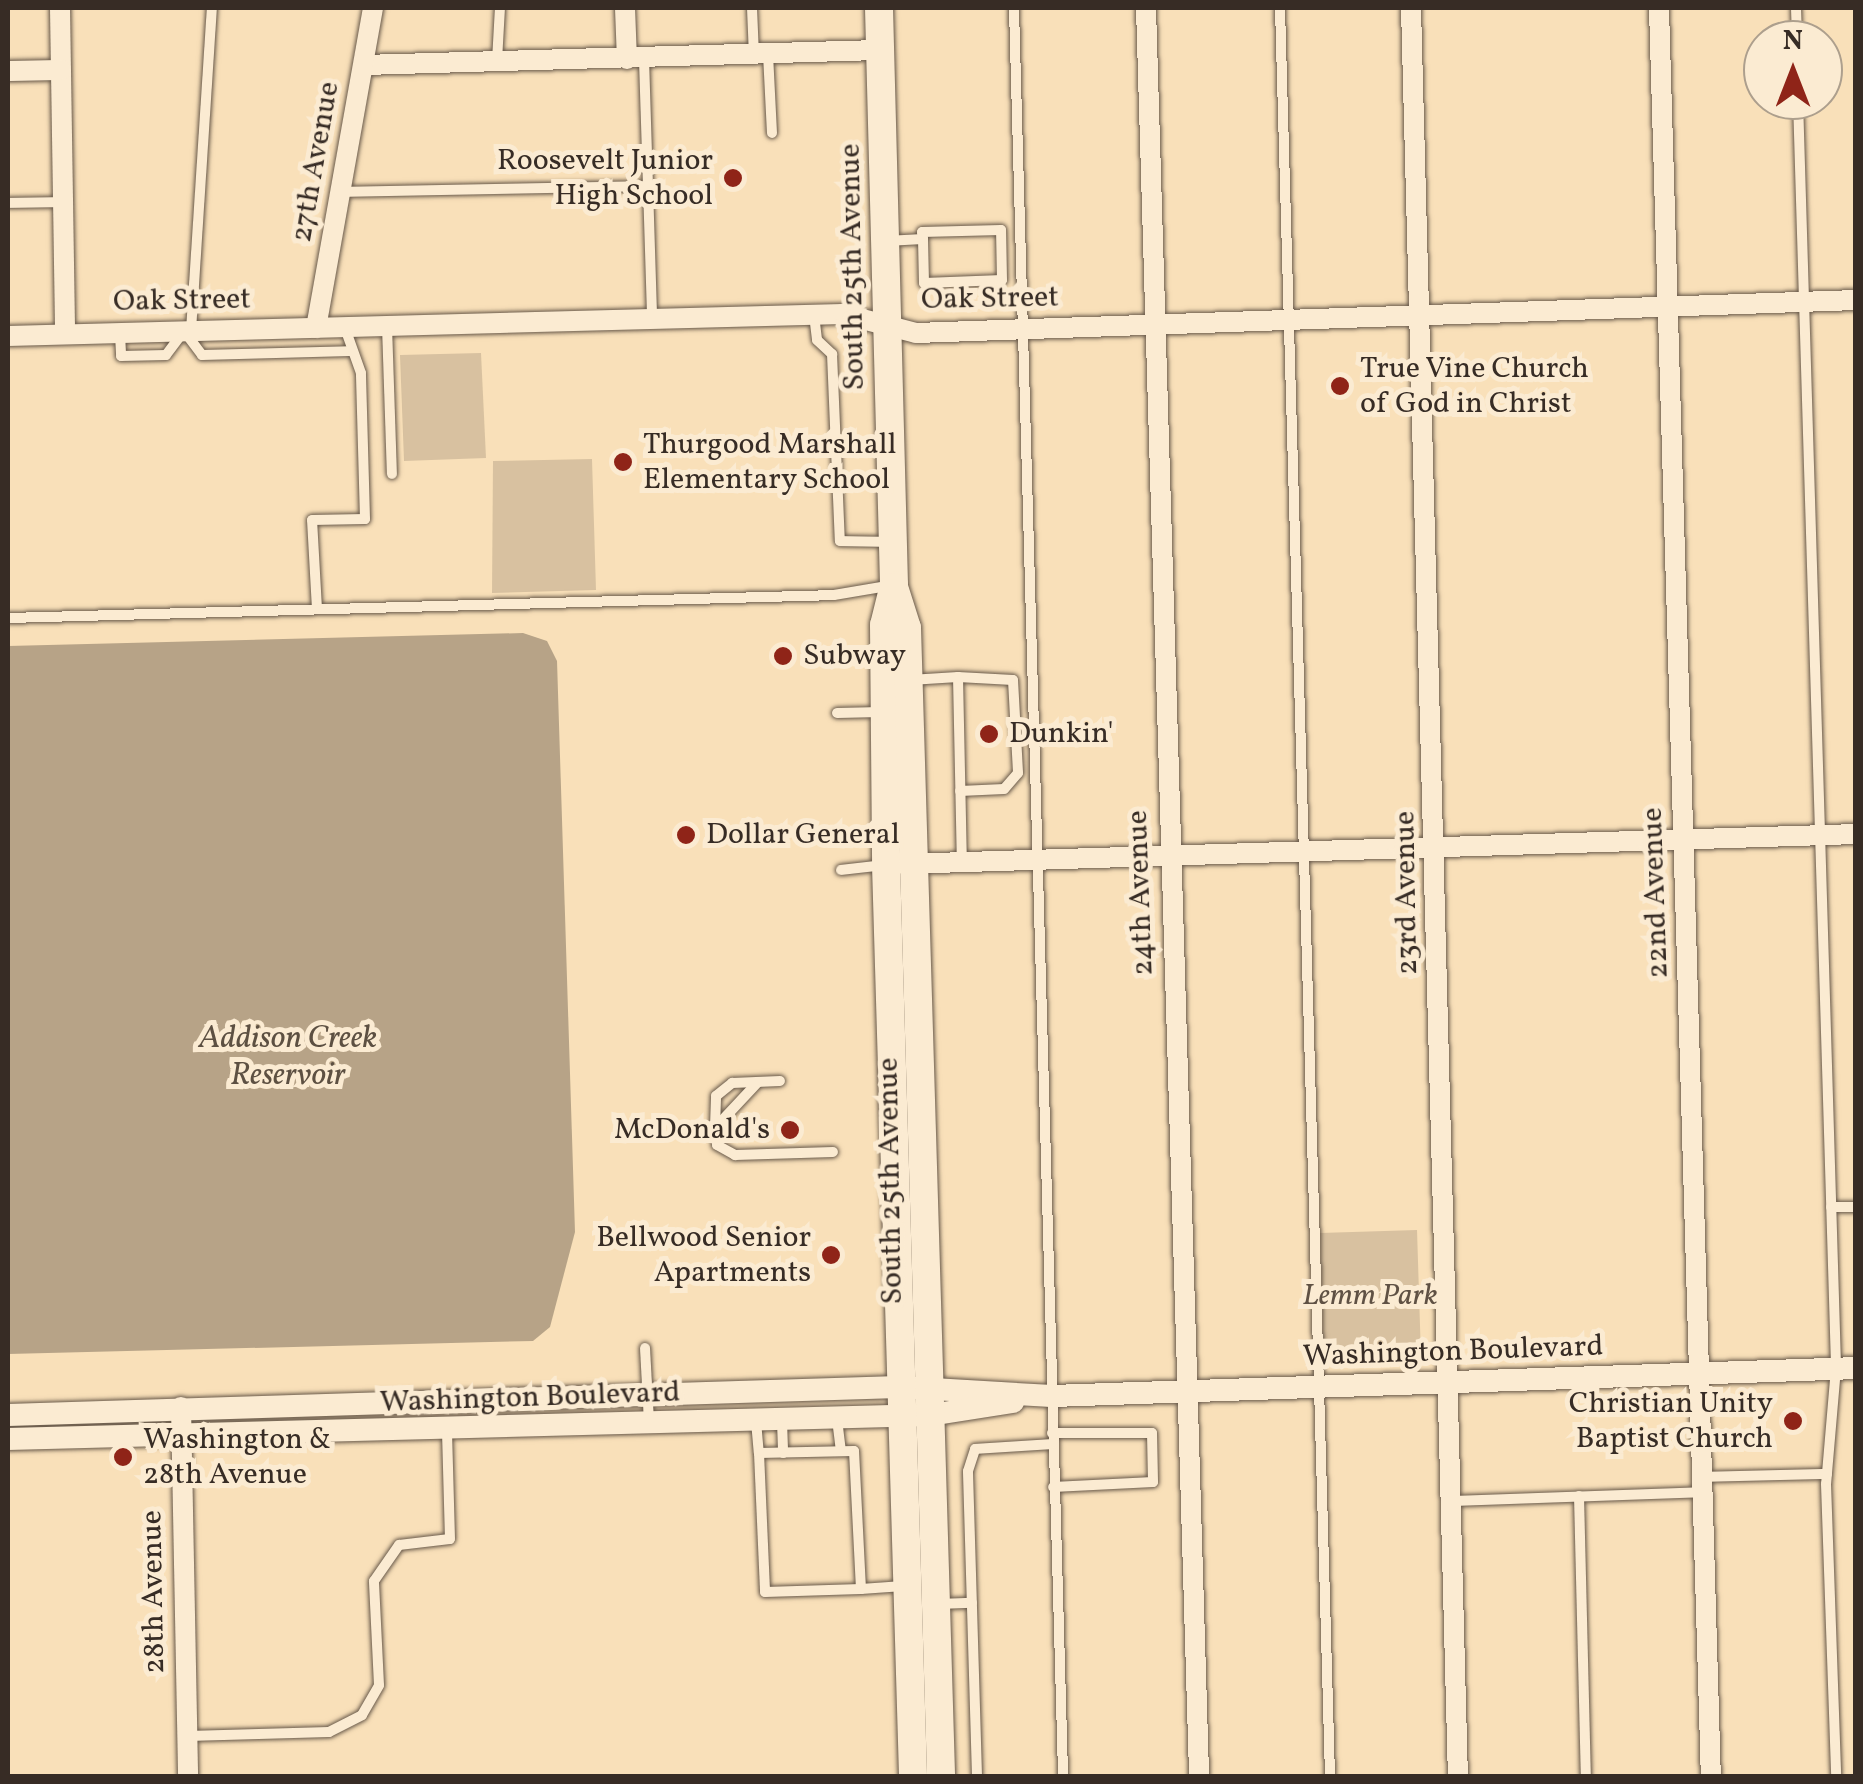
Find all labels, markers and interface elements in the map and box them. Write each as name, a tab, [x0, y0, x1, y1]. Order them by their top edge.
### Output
north arrow	[1743, 20, 1843, 120]
text: N	[1783, 22, 1803, 61]
street label: 27th Avenue	[284, 79, 348, 245]
place label: Roosevelt Junior High School	[497, 143, 713, 214]
street label: South 25th Avenue	[833, 143, 873, 391]
marker: Roosevelt Junior High School	[722, 167, 744, 189]
street label: Oak Street	[921, 280, 1059, 318]
street label: Oak Street	[113, 282, 251, 320]
place label: True Vine Church of God in Christ	[1360, 351, 1590, 422]
marker: True Vine Church of God in Christ	[1329, 375, 1351, 397]
place label: Thurgood Marshall Elementary School	[643, 427, 897, 498]
marker: Thurgood Marshall Elementary School	[612, 451, 634, 473]
place label: Subway	[803, 638, 906, 674]
marker: Subway	[772, 645, 794, 667]
place label: Dunkin'	[1009, 716, 1113, 752]
marker: Dunkin'	[978, 723, 1000, 745]
street label: 22nd Avenue	[1635, 807, 1677, 979]
street label: 24th Avenue	[1120, 810, 1162, 976]
street label: 23rd Avenue	[1388, 811, 1426, 975]
place label: Dollar General	[706, 817, 900, 853]
marker: Dollar General	[675, 824, 697, 846]
water label: Addison Creek Reservoir	[199, 1021, 377, 1096]
street label: South 25th Avenue	[871, 1057, 911, 1305]
place label: McDonald's	[614, 1112, 770, 1148]
marker: McDonald's	[779, 1119, 801, 1141]
place label: Bellwood Senior Apartments	[596, 1220, 811, 1290]
marker: Bellwood Senior Apartments	[820, 1244, 842, 1266]
park label: Lemm Park	[1302, 1278, 1438, 1314]
street label: Washington Boulevard	[1302, 1329, 1604, 1375]
street label: Washington Boulevard	[379, 1375, 681, 1421]
place label: Christian Unity Baptist Church	[1569, 1386, 1773, 1456]
marker: Christian Unity Baptist Church	[1782, 1410, 1804, 1432]
place label: Washington & 28th Avenue	[143, 1422, 331, 1492]
marker: Washington & 28th Avenue	[112, 1446, 134, 1468]
street label: 28th Avenue	[135, 1510, 173, 1674]

